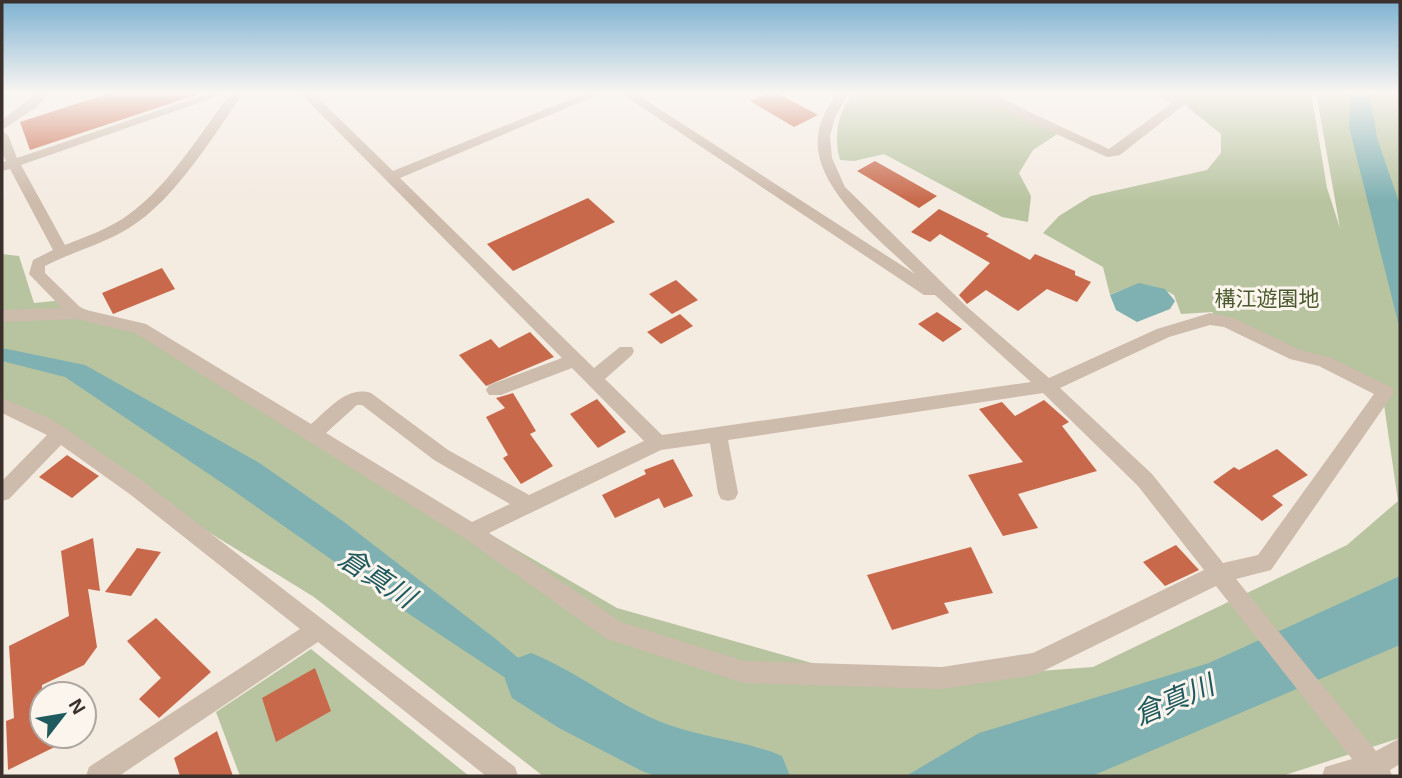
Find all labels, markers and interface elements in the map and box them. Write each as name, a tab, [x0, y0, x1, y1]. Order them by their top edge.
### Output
park label: 構江遊園地	[1215, 287, 1320, 310]
water label: 倉真川	[333, 542, 423, 616]
water label: 倉真川	[1129, 668, 1221, 731]
north arrow	[28, 680, 98, 750]
text: N	[65, 695, 90, 718]

